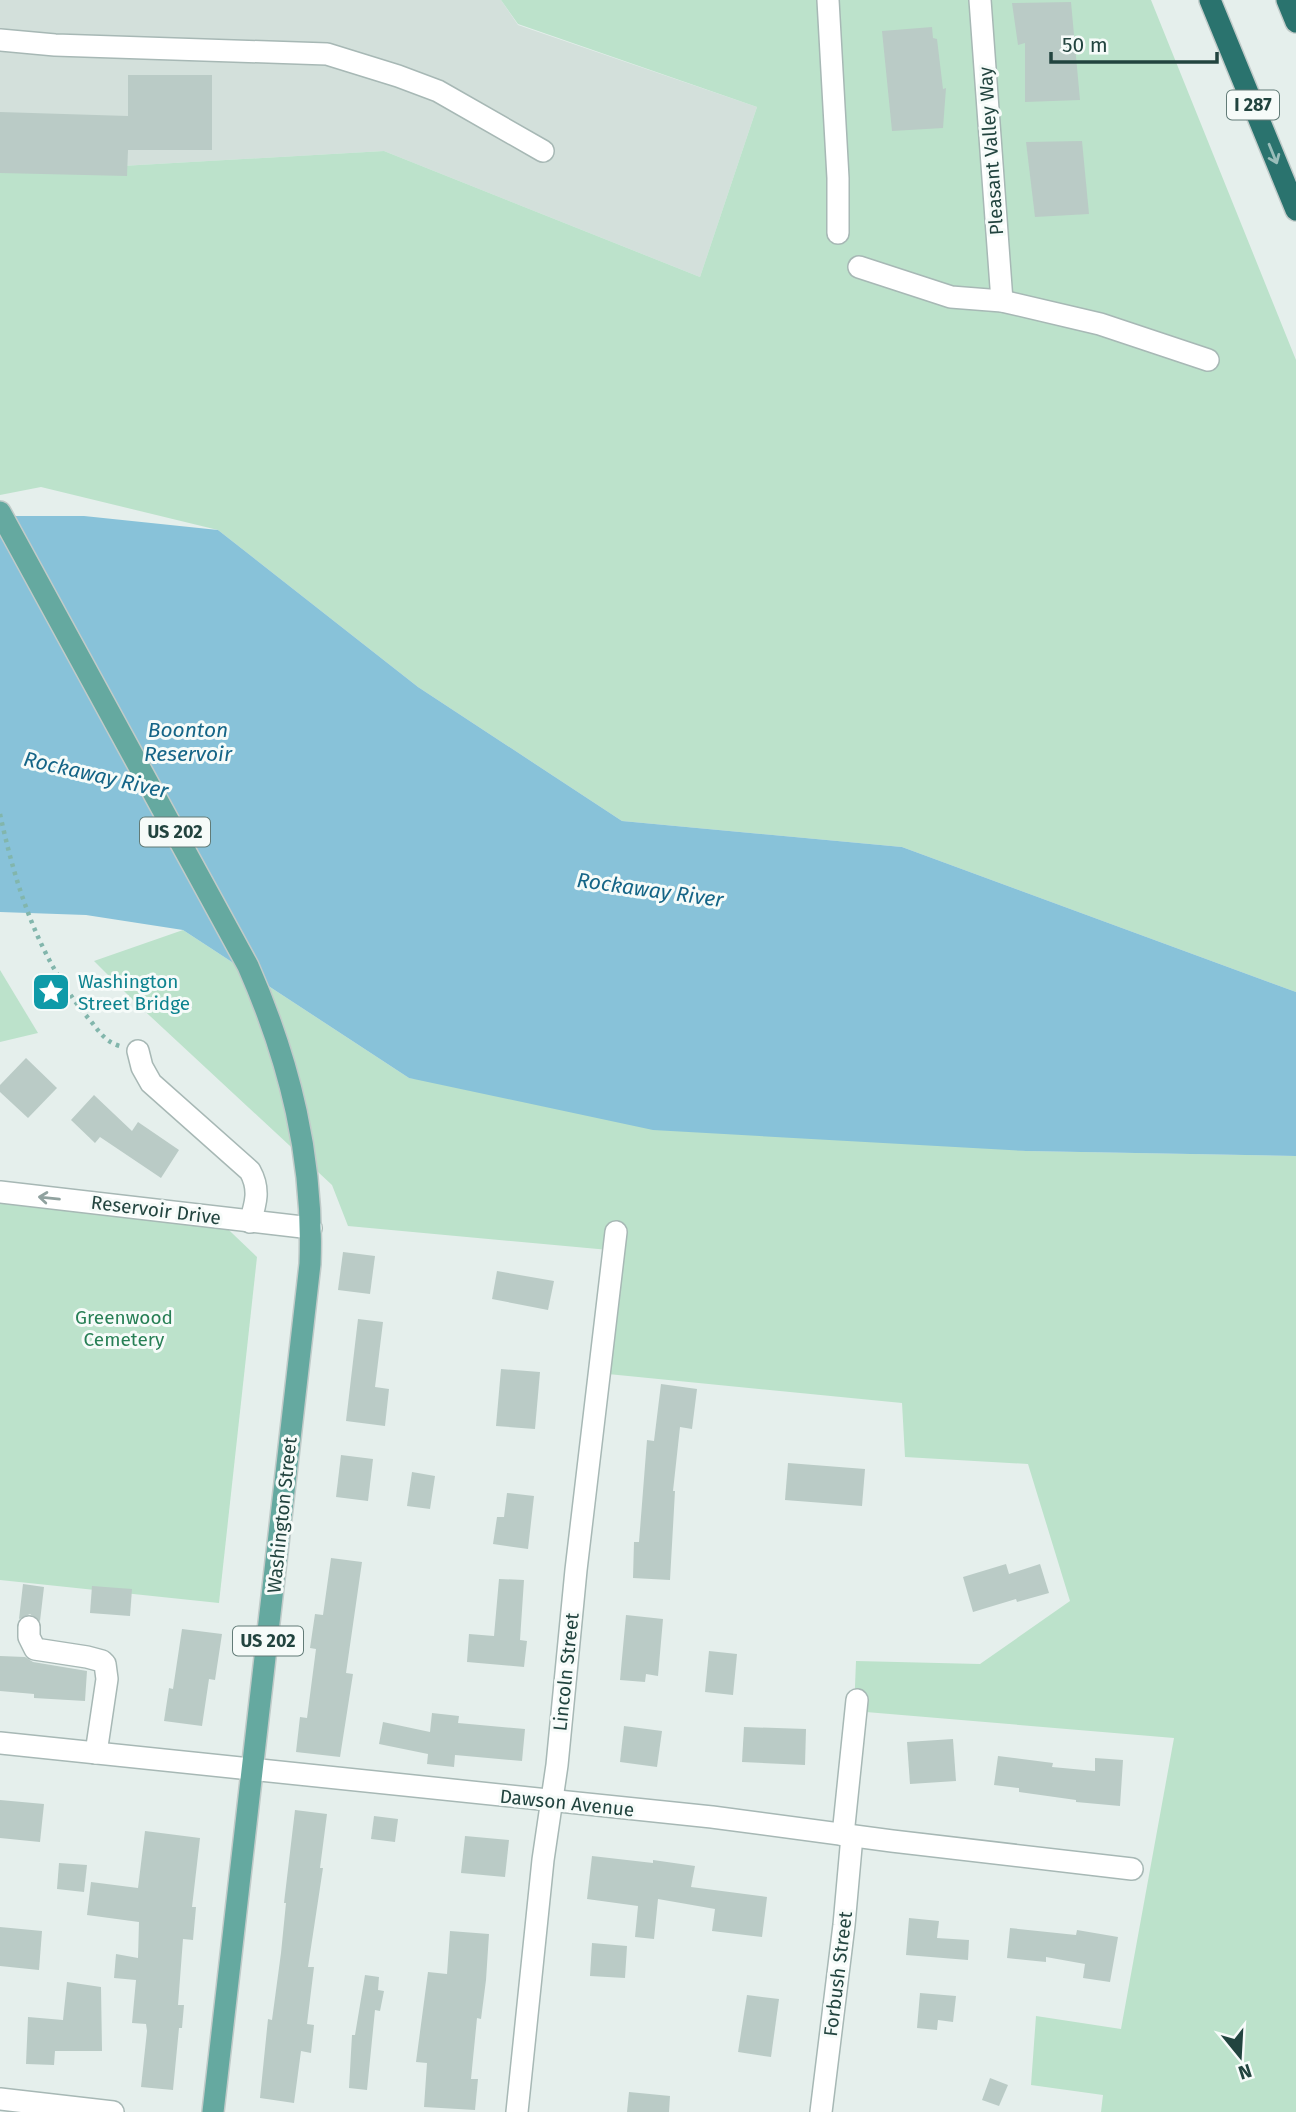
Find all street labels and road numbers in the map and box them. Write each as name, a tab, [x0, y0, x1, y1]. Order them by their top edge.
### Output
street label: Pleasant Valley Way	[974, 65, 1008, 236]
road number: I 287	[1227, 90, 1279, 120]
road number: US 202	[140, 818, 210, 846]
street label: Reservoir Drive	[90, 1191, 222, 1229]
street label: Washington Street	[262, 1436, 302, 1594]
street label: Lincoln Street	[548, 1611, 584, 1732]
road number: US 202	[233, 1626, 303, 1656]
street label: Dawson Avenue	[499, 1785, 635, 1821]
street label: Forbush Street	[819, 1910, 857, 2038]

